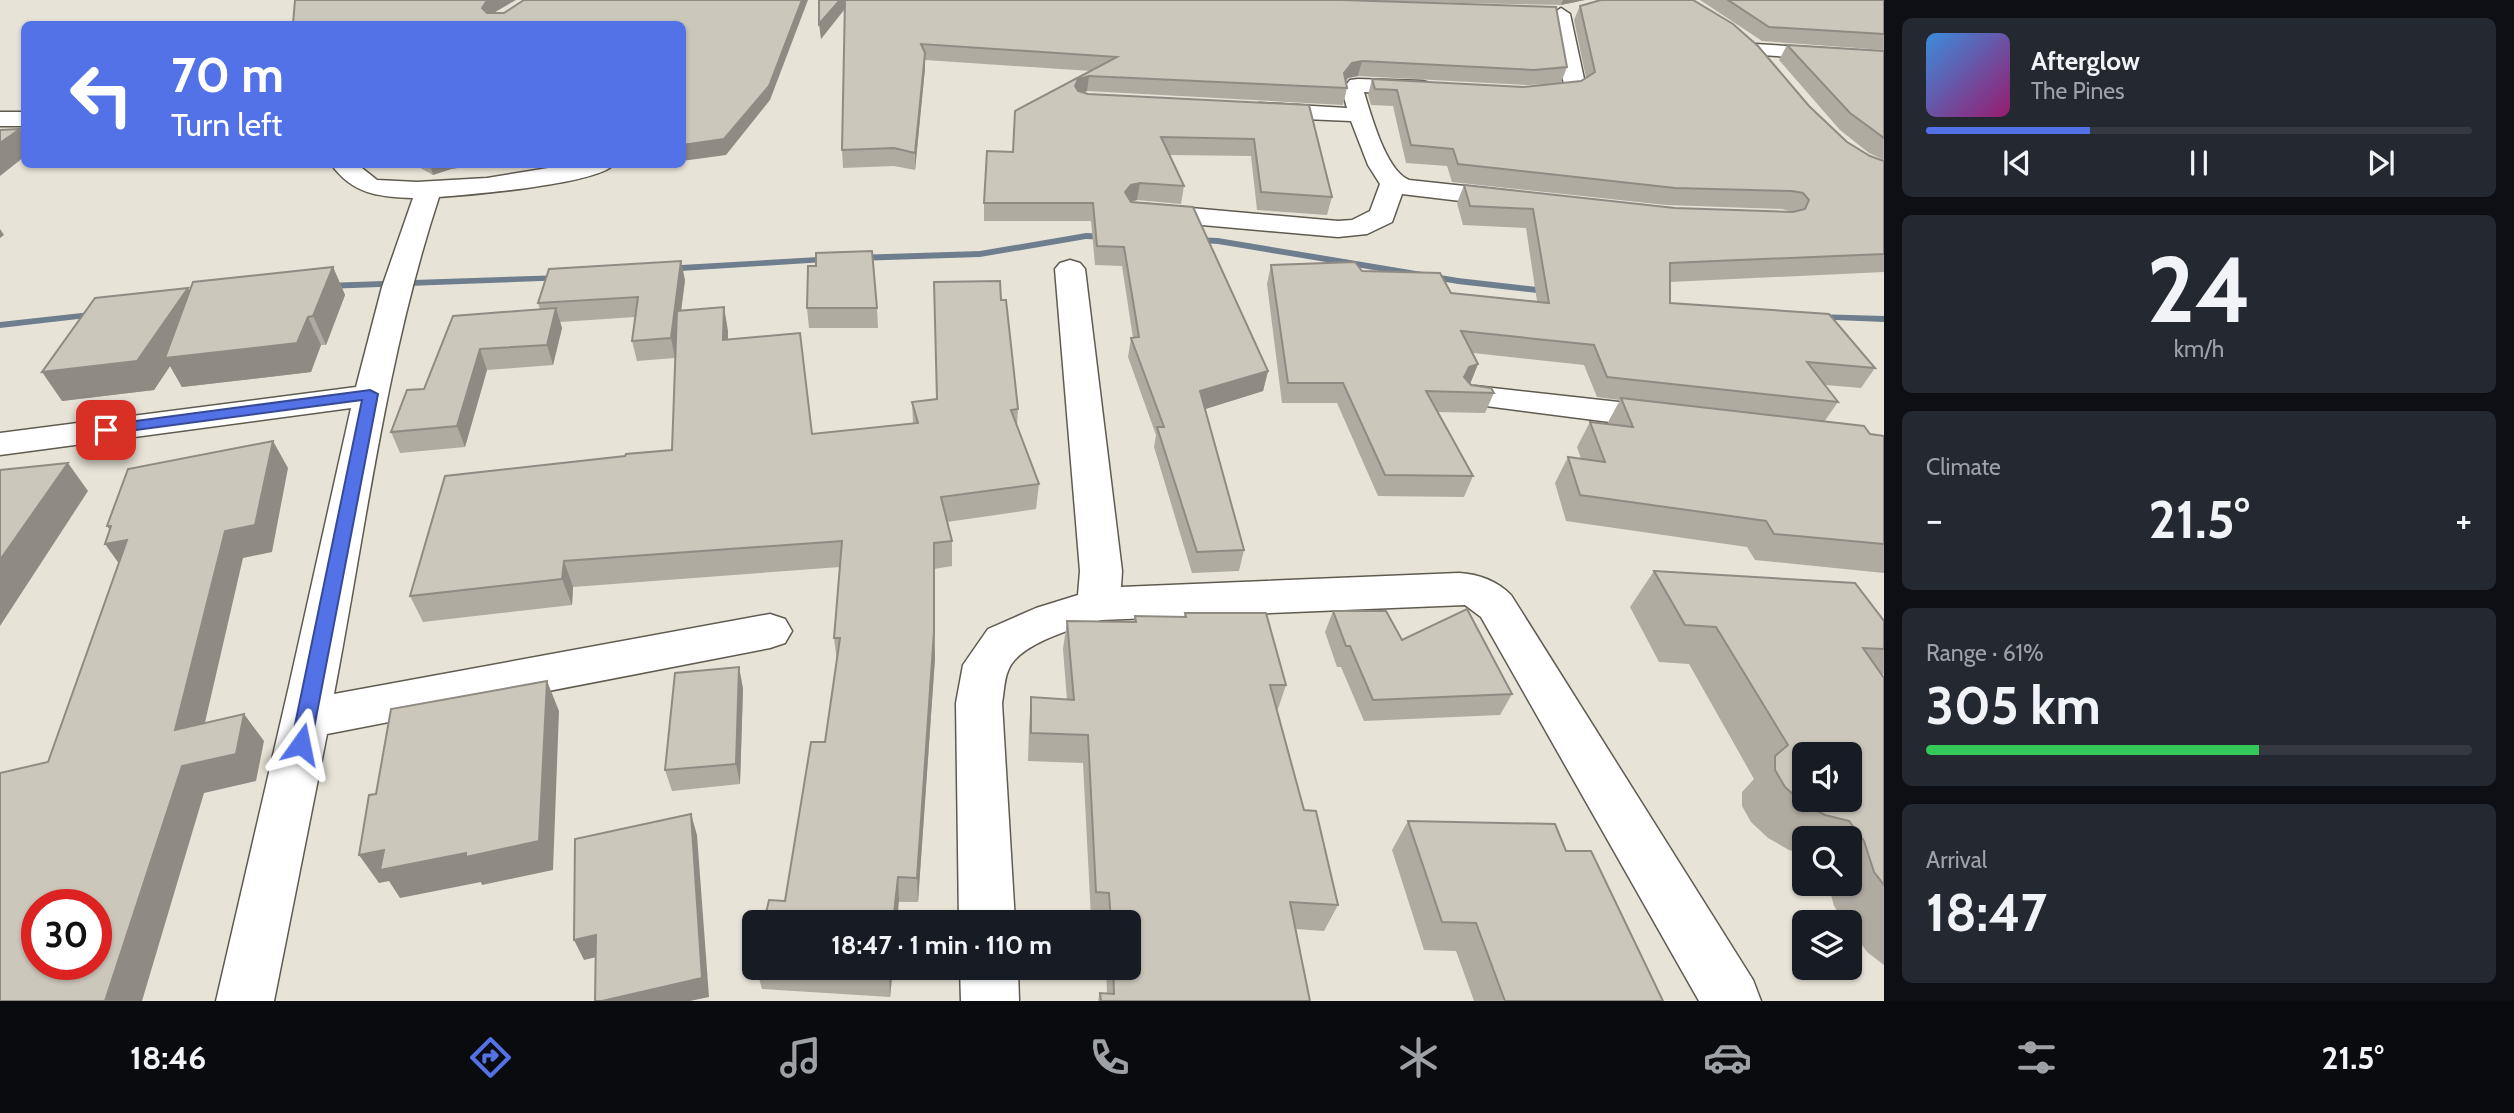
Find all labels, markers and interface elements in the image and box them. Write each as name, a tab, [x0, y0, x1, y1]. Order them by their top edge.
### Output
text: 70 m	[171, 45, 284, 104]
text: Afterglow	[2031, 45, 2140, 77]
icon: left	[56, 49, 147, 140]
text: The Pines	[2031, 77, 2125, 105]
text: Turn left	[171, 105, 282, 144]
icon: previous	[1998, 144, 2036, 182]
icon: pause	[2180, 144, 2218, 182]
icon: next	[2362, 144, 2400, 182]
text: 24	[2147, 234, 2251, 345]
text: km/h	[2174, 335, 2224, 363]
pin	[76, 400, 136, 460]
icon: arrive	[87, 411, 125, 449]
text: Climate	[1926, 453, 2001, 481]
text: 21.5°	[2148, 488, 2250, 551]
text: −	[1926, 496, 1943, 543]
text: +	[2455, 496, 2472, 543]
text: Range · 61%	[1926, 639, 2044, 667]
text: 305 km	[1926, 674, 2101, 737]
position arrow	[264, 707, 338, 781]
map controls	[1792, 742, 1862, 980]
button: sound	[1792, 742, 1862, 812]
button: search	[1792, 826, 1862, 896]
text: Arrival	[1926, 846, 1987, 874]
text: 18:47	[1926, 881, 2047, 944]
speed limit sign: 30	[21, 889, 112, 980]
button: layers	[1792, 910, 1862, 980]
text: 18:47 · 1 min · 110 m	[831, 929, 1052, 961]
icon: directions	[466, 1033, 515, 1082]
icon: music	[776, 1033, 825, 1082]
icon: phone	[1085, 1033, 1134, 1082]
icon: climate	[1394, 1033, 1443, 1082]
icon: car	[1703, 1033, 1752, 1082]
icon: filters	[2012, 1033, 2061, 1082]
text: 18:46	[130, 1038, 206, 1077]
text: 21.5°	[2322, 1038, 2384, 1077]

